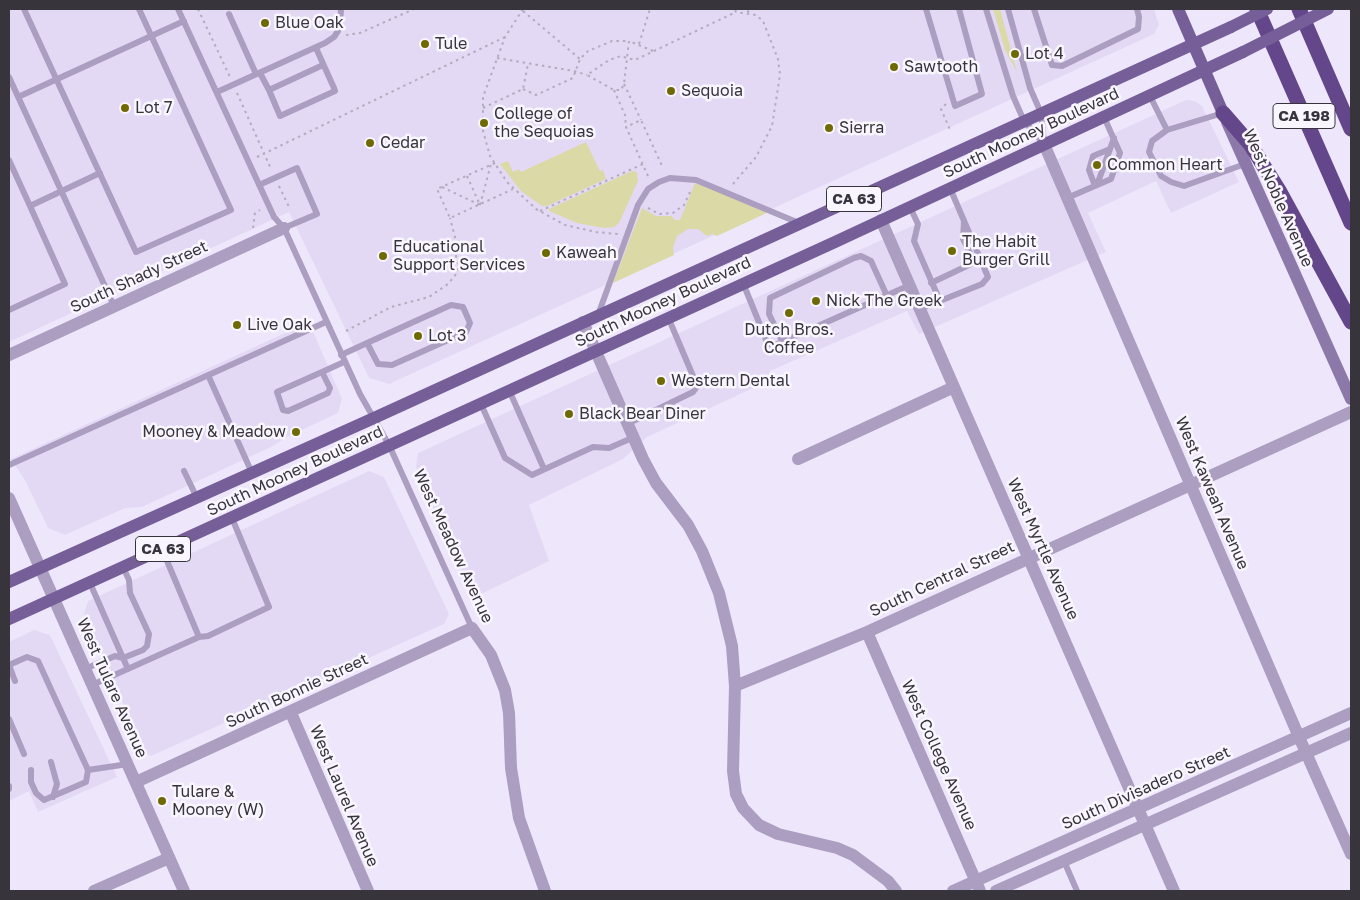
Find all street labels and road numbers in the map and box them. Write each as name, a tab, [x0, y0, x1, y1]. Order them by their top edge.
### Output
street label: South Mooney Boulevard	[940, 84, 1122, 182]
road number: CA 198	[1273, 104, 1335, 128]
street label: West Noble Avenue	[1239, 126, 1317, 270]
road number: CA 63	[826, 186, 882, 212]
street label: South Shady Street	[67, 237, 211, 317]
street label: South Mooney Boulevard	[572, 253, 754, 351]
street label: West Kaweah Avenue	[1171, 414, 1253, 572]
street label: South Mooney Boulevard	[204, 422, 386, 520]
street label: West Meadow Avenue	[409, 466, 497, 626]
street label: West Myrtle Avenue	[1003, 475, 1083, 623]
road number: CA 63	[136, 536, 190, 562]
street label: South Central Street	[867, 537, 1017, 621]
street label: West Tulare Avenue	[73, 615, 151, 761]
street label: South Bonnie Street	[223, 650, 371, 732]
street label: West College Avenue	[897, 677, 981, 833]
street label: West Laurel Avenue	[305, 722, 383, 870]
street label: South Divisadero Street	[1059, 742, 1233, 834]

